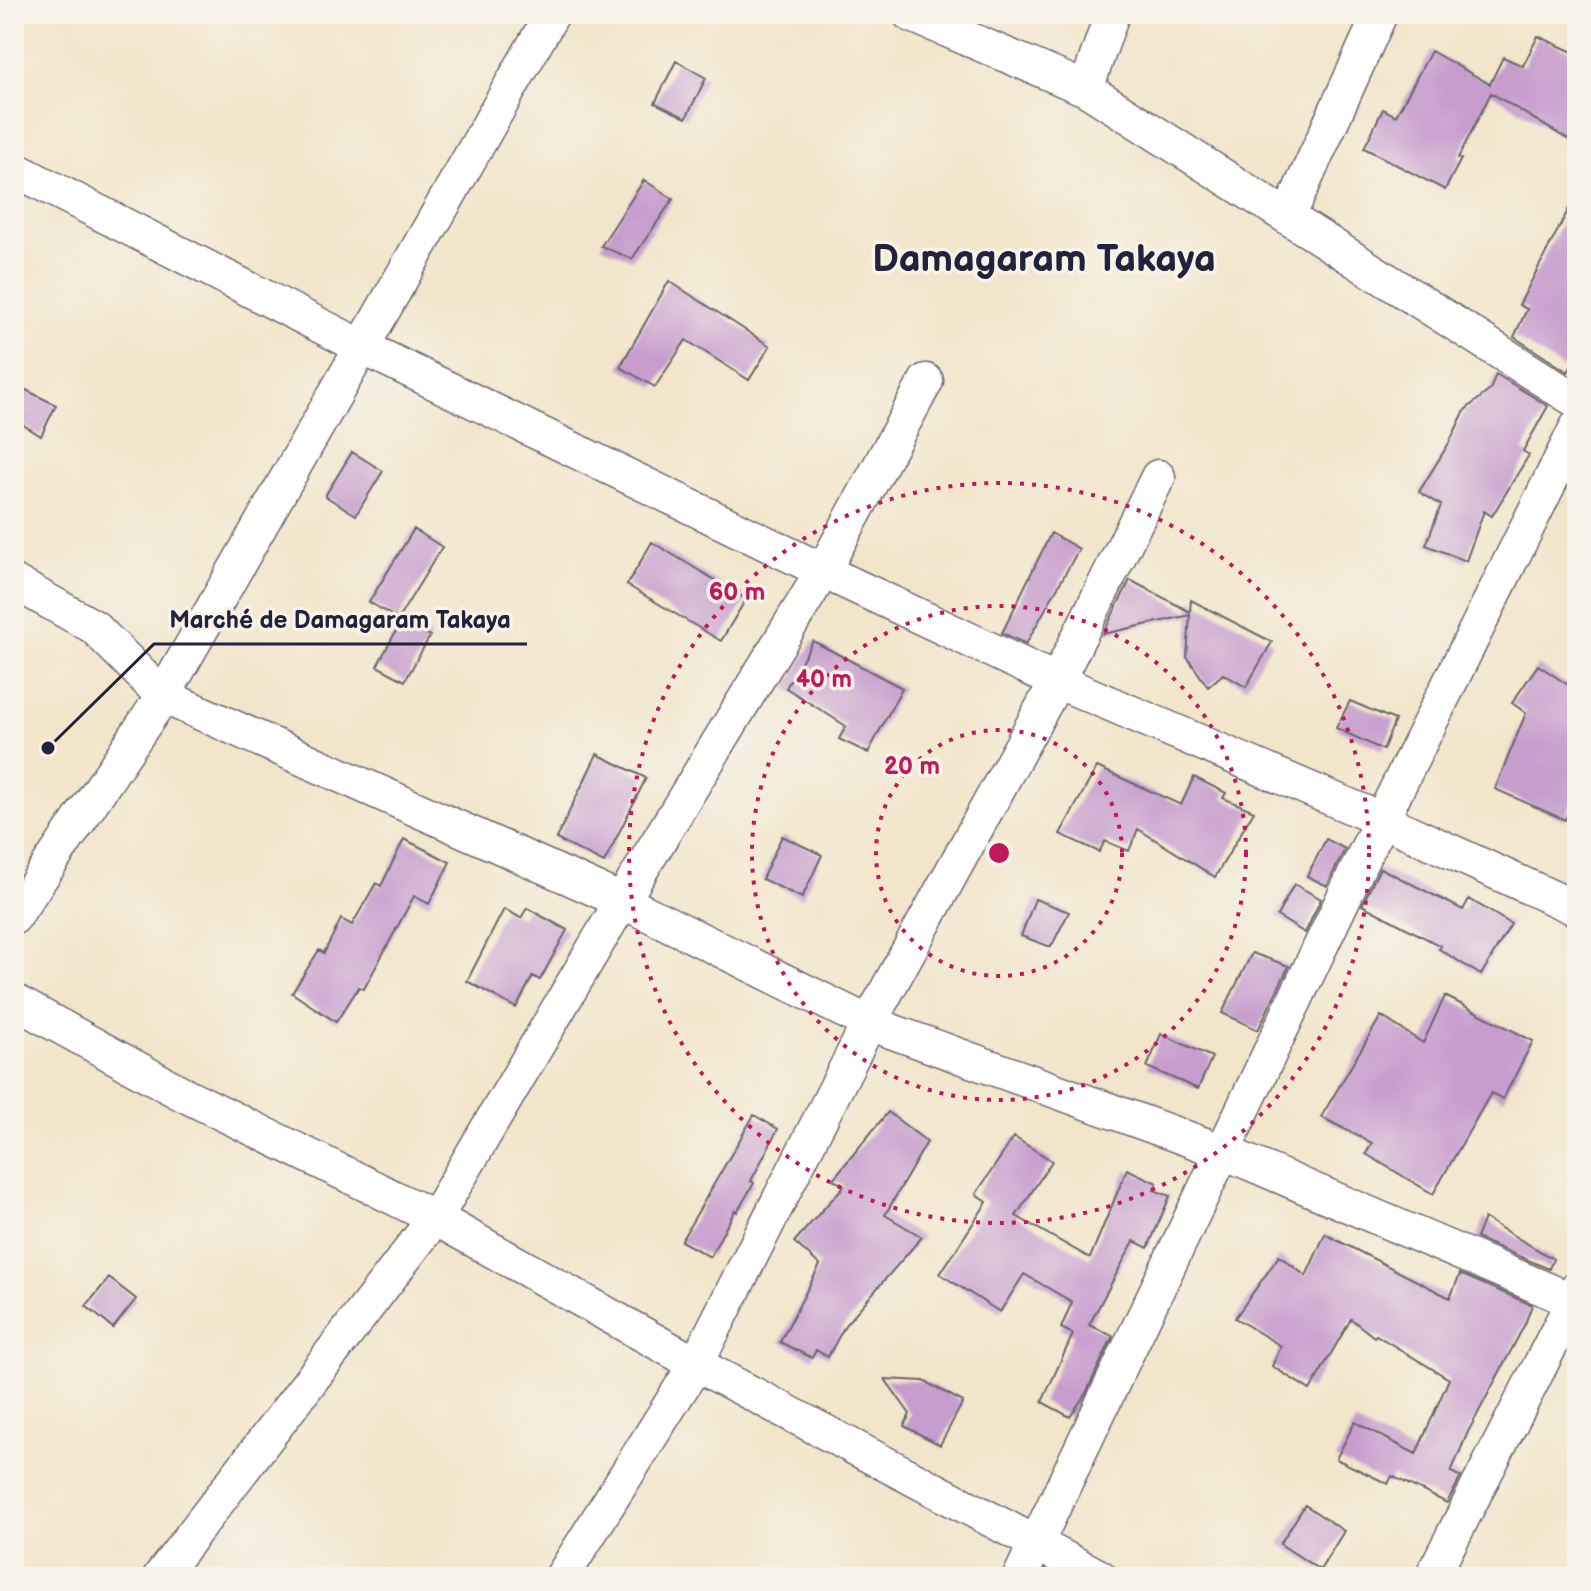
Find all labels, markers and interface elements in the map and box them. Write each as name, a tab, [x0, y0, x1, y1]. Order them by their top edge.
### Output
district label: Damagaram Takaya	[872, 237, 1216, 282]
text: 60 m	[709, 578, 765, 607]
callout: Marché de Damagaram Takaya	[154, 596, 527, 644]
text: Marché de Damagaram Takaya	[169, 606, 511, 635]
text: 40 m	[796, 665, 852, 694]
text: 20 m	[884, 752, 940, 781]
centre of rings	[985, 839, 1013, 867]

